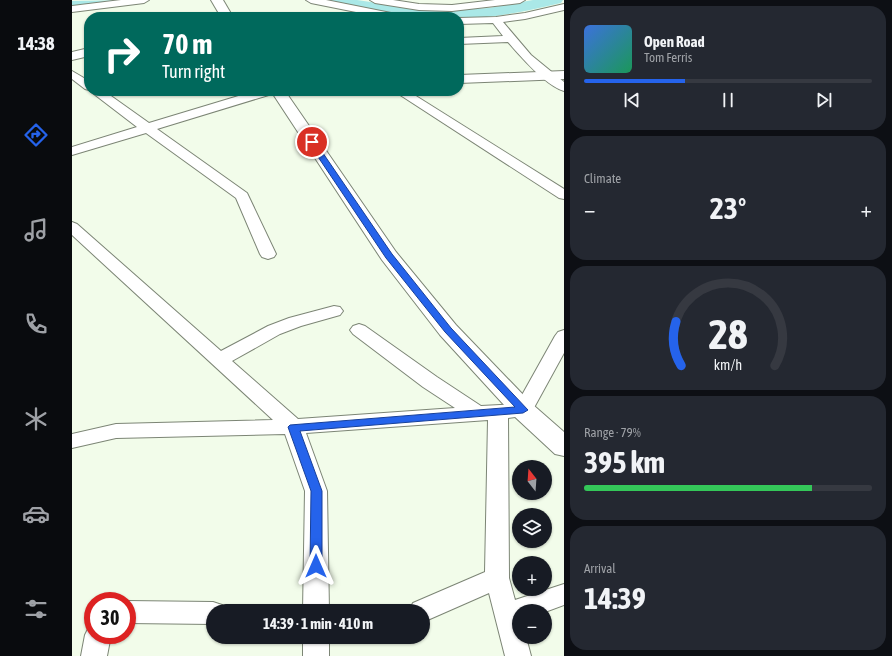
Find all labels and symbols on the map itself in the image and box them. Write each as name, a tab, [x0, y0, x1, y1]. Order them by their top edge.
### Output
pin	[295, 125, 329, 159]
north arrow	[512, 460, 552, 500]
position arrow	[295, 545, 337, 587]
speed limit sign: 30	[84, 592, 136, 644]

